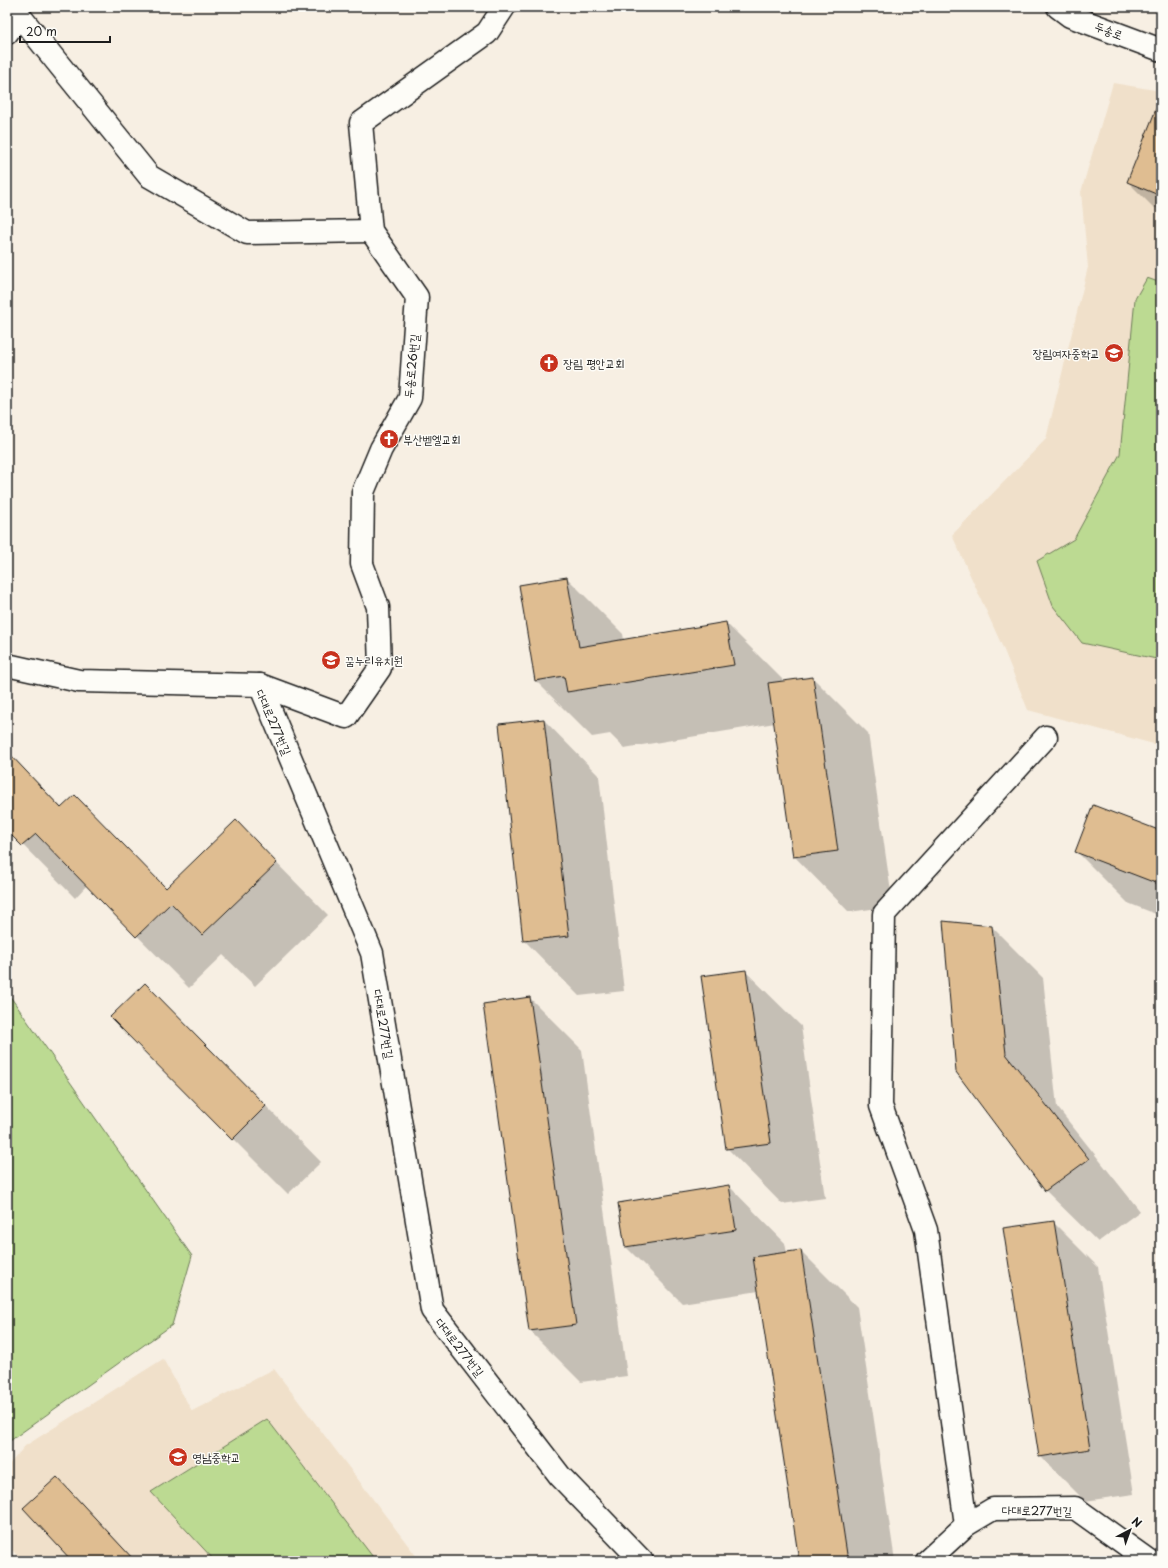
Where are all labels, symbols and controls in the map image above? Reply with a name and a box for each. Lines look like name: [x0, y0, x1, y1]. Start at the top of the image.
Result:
street label: 두송로: [1092, 16, 1126, 44]
scale bar: [20, 18, 110, 44]
text: 20 m: [26, 22, 57, 40]
street label: 두송로26번길: [399, 333, 423, 399]
school or university icon: 장림여자중학교: [1103, 342, 1125, 364]
place label: 장림여자중학교: [1032, 344, 1100, 362]
church icon: 장림 평안교회: [538, 352, 560, 374]
place label: 장림 평안교회: [563, 354, 625, 372]
church icon: 부산벧엘교회: [378, 428, 400, 450]
place label: 부산벧엘교회: [403, 430, 461, 448]
school or university icon: 꿈누리유치원: [320, 649, 342, 671]
place label: 꿈누리유치원: [345, 651, 403, 669]
street label: 다대로277번길: [252, 686, 297, 758]
street label: 다대로277번길: [369, 988, 399, 1060]
street label: 다대로277번길: [431, 1314, 489, 1380]
school or university icon: 영남중학교: [167, 1446, 189, 1468]
place label: 영남중학교: [192, 1448, 240, 1466]
street label: 다대로277번길: [1002, 1500, 1073, 1520]
north arrow: [1110, 1510, 1150, 1550]
text: N: [1128, 1513, 1146, 1532]

